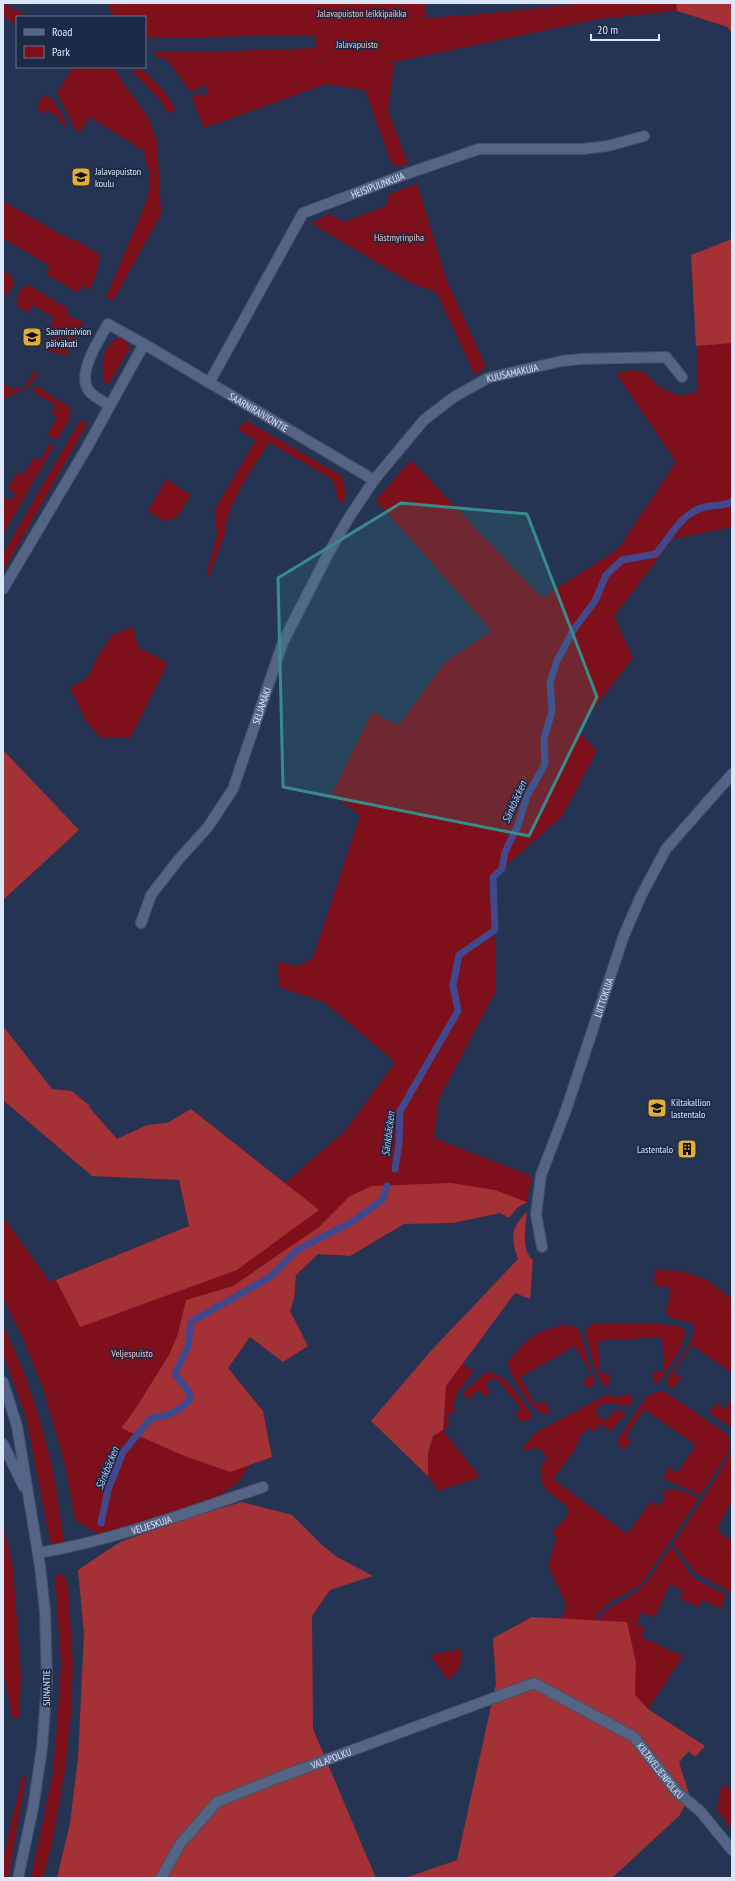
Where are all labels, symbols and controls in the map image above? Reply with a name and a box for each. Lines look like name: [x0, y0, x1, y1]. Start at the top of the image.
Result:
park label: Jalavapuiston leikkipaikka: [316, 7, 407, 20]
legend: [16, 16, 146, 68]
scale bar: [591, 16, 659, 42]
text: 20 m: [597, 22, 618, 37]
text: Road: [52, 24, 72, 39]
park label: Jalavapuisto: [335, 38, 378, 51]
text: Park: [52, 44, 70, 59]
place label: Jalavapuiston koulu: [94, 165, 141, 190]
school or university icon: Jalavapuiston koulu: [70, 166, 92, 188]
street label: HEISIPUUNKUJA: [349, 169, 407, 201]
park label: Hästmyrinpiha: [374, 231, 424, 244]
place label: Saarniraivion päiväkoti: [46, 325, 91, 350]
school or university icon: Saarniraivion päiväkoti: [21, 326, 43, 348]
street label: KUUSAMAKUJA: [485, 361, 540, 385]
street label: SAARNIRAIVIONTIE: [226, 390, 291, 435]
street label: SELJAMÄKI: [249, 686, 274, 726]
water label: Sänkbäcken: [498, 778, 530, 825]
street label: LIITTOKUJA: [591, 976, 616, 1019]
place label: Kiltakallion lastentalo: [671, 1096, 711, 1121]
school or university icon: Kiltakallion lastentalo: [646, 1097, 668, 1119]
water label: Sänkbäcken: [378, 1110, 398, 1157]
building icon: Lastentalo: [676, 1138, 698, 1160]
place label: Lastentalo: [637, 1143, 673, 1156]
park label: Veljespuisto: [110, 1347, 153, 1360]
water label: Sänkbäcken: [92, 1444, 122, 1491]
street label: VELJESKUJA: [129, 1512, 174, 1538]
street label: SUNANTIE: [40, 1670, 53, 1706]
street label: KILTAVELJENPOLKU: [634, 1740, 686, 1802]
street label: VALAPOLKU: [308, 1745, 353, 1772]

